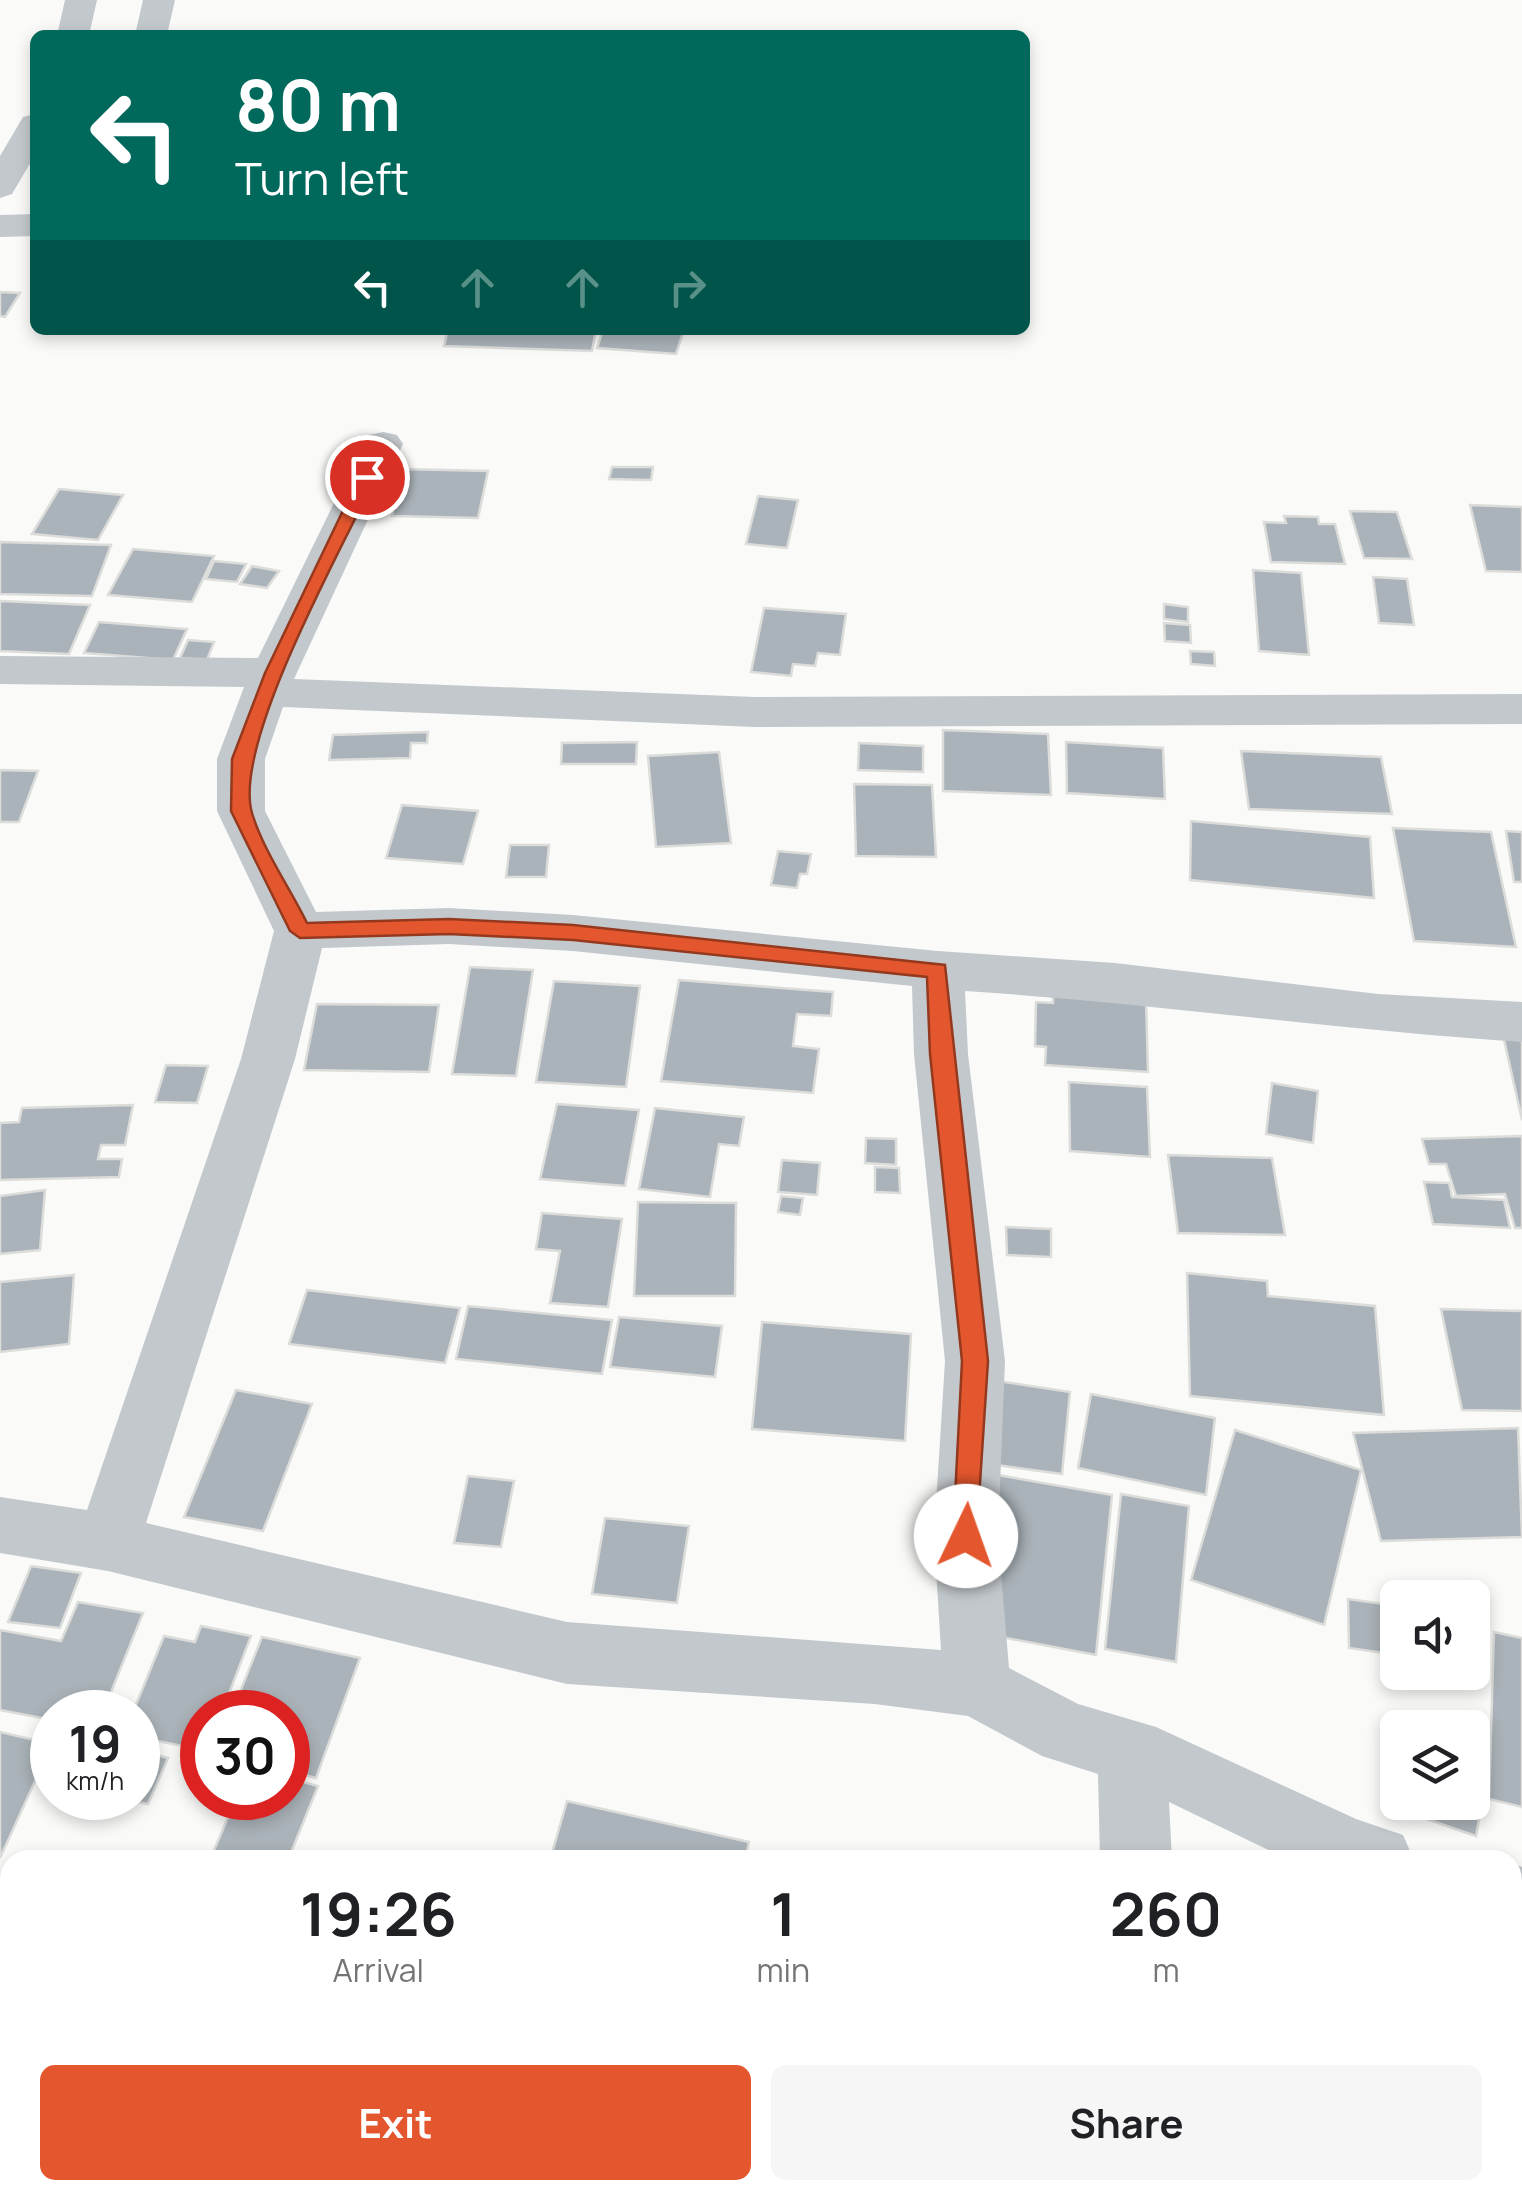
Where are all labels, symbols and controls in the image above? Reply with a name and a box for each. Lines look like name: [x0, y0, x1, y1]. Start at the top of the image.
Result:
text: 80 m: [235, 56, 401, 152]
icon: left: [70, 70, 200, 200]
text: Turn left: [235, 147, 409, 209]
icon: left: [345, 260, 400, 315]
icon: ahead: [450, 260, 505, 315]
icon: ahead: [555, 260, 610, 315]
icon: right: [660, 260, 715, 315]
pin: [325, 435, 410, 520]
icon: arrive: [340, 450, 395, 505]
position arrow: [914, 1484, 1018, 1588]
map controls: [1380, 1580, 1490, 1820]
button: sound: [1380, 1580, 1490, 1690]
speed limit sign: 30: [180, 1690, 310, 1820]
text: 19: [69, 1709, 121, 1777]
button: layers: [1380, 1710, 1490, 1820]
text: km/h: [66, 1763, 124, 1798]
text: 19:26: [300, 1872, 457, 1954]
text: 1: [770, 1872, 796, 1954]
text: 260: [1110, 1872, 1222, 1954]
text: Arrival: [333, 1948, 424, 1992]
text: min: [756, 1948, 810, 1992]
text: m: [1152, 1948, 1180, 1992]
button: Exit: [40, 2065, 751, 2180]
button: Share: [771, 2065, 1482, 2180]

